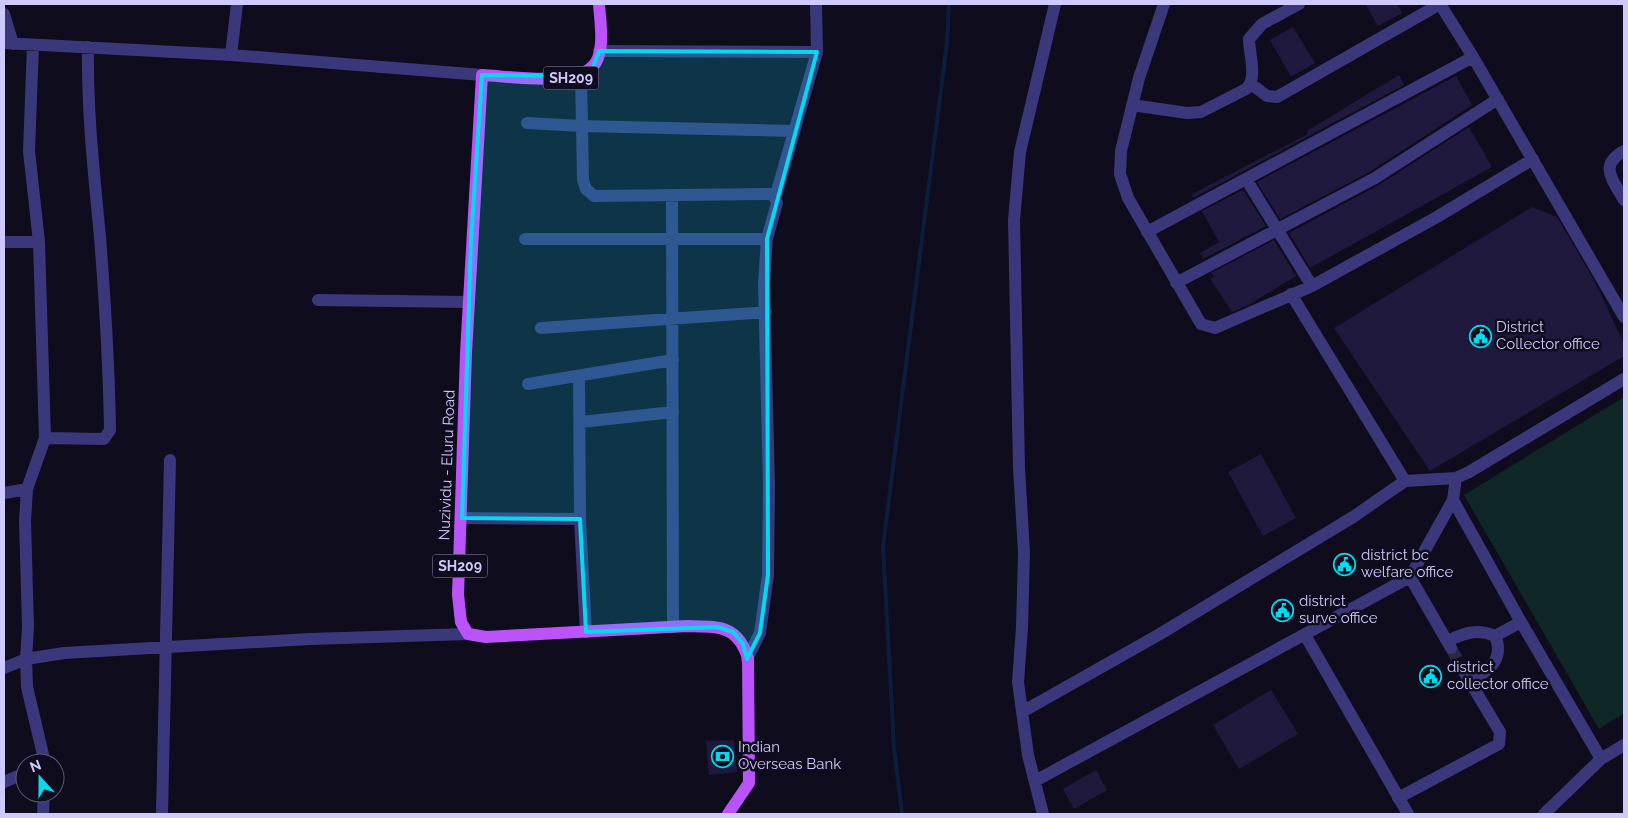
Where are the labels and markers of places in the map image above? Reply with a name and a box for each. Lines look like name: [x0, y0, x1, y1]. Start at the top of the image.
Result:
place label: District Collector office: [1496, 318, 1600, 353]
public building icon: District Collector office: [1468, 324, 1492, 348]
place label: district bc welfare office: [1361, 546, 1454, 581]
public building icon: district bc welfare office: [1333, 552, 1357, 576]
place label: district surve office: [1299, 592, 1378, 627]
public building icon: district surve office: [1271, 598, 1295, 622]
place label: district collector office: [1447, 658, 1549, 693]
public building icon: district collector office: [1419, 664, 1443, 688]
place label: Indian Overseas Bank: [738, 738, 841, 773]
bank icon: Indian Overseas Bank: [710, 744, 734, 768]

